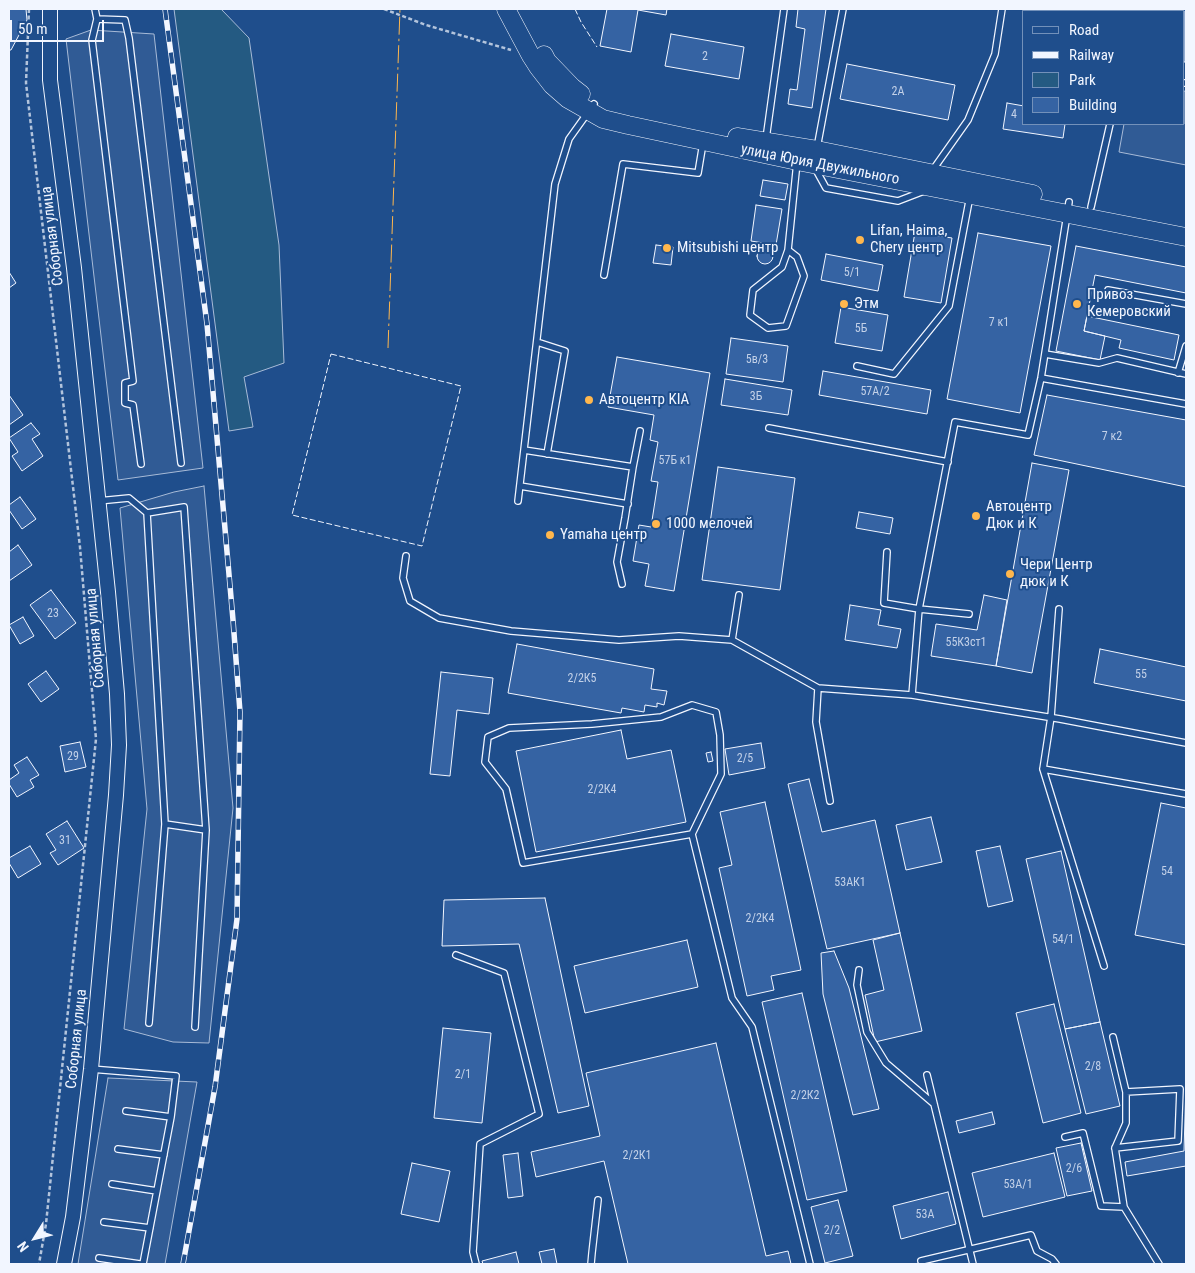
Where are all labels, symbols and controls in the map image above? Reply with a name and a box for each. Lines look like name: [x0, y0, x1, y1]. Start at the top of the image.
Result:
scale bar: [12, 10, 106, 42]
legend: [1022, 10, 1185, 125]
text: 50 m: [18, 20, 48, 38]
text: Road: [1069, 21, 1099, 39]
text: Railway: [1069, 46, 1114, 64]
house number: 2: [702, 50, 708, 64]
text: Park: [1069, 71, 1096, 89]
house number: 2А: [892, 85, 904, 99]
text: Building: [1069, 96, 1117, 114]
house number: 4: [1011, 108, 1017, 122]
street label: улица Юрия Двужильного: [739, 141, 901, 189]
street label: Соборная улица: [38, 185, 68, 287]
place label: Lifan, Haima, Chery центр: [870, 222, 948, 257]
marker: Lifan, Haima, Chery центр: [854, 234, 866, 246]
place label: Mitsubishi центр: [677, 239, 778, 257]
marker: Mitsubishi центр: [661, 242, 673, 254]
house number: 5/1: [844, 266, 860, 280]
place label: Привоз Кемеровский: [1087, 286, 1171, 321]
place label: Этм: [854, 295, 879, 313]
marker: Этм: [838, 298, 850, 310]
marker: Привоз Кемеровский: [1071, 298, 1083, 310]
house number: 7 к1: [989, 316, 1009, 330]
house number: 5Б: [855, 322, 867, 336]
house number: 5в/3: [746, 353, 768, 367]
house number: 57А/2: [860, 385, 890, 399]
house number: 3Б: [750, 390, 762, 404]
place label: Автоцентр KIA: [599, 391, 689, 409]
marker: Автоцентр KIA: [583, 394, 595, 406]
house number: 7 к2: [1102, 430, 1122, 444]
house number: 57Б к1: [659, 454, 691, 468]
place label: Автоцентр Дюк и К: [986, 498, 1052, 533]
marker: Автоцентр Дюк и К: [970, 510, 982, 522]
place label: 1000 мелочей: [666, 515, 753, 533]
marker: 1000 мелочей: [650, 518, 662, 530]
place label: Yamaha центр: [560, 526, 647, 544]
marker: Yamaha центр: [544, 529, 556, 541]
place label: Чери Центр дюк и К: [1020, 556, 1093, 591]
marker: Чери Центр дюк и К: [1004, 568, 1016, 580]
street label: Соборная улица: [83, 587, 109, 689]
house number: 23: [47, 607, 59, 621]
house number: 55К3ст1: [945, 636, 987, 650]
house number: 55: [1135, 668, 1147, 682]
house number: 2/2К5: [568, 672, 596, 686]
house number: 29: [67, 750, 79, 764]
house number: 2/5: [737, 752, 753, 766]
house number: 2/2К4: [588, 783, 616, 797]
house number: 31: [59, 834, 71, 848]
house number: 54: [1161, 865, 1173, 879]
house number: 53АК1: [834, 876, 866, 890]
house number: 2/2К4: [746, 912, 774, 926]
house number: 54/1: [1052, 933, 1074, 947]
street label: Соборная улица: [63, 988, 91, 1090]
house number: 2/8: [1085, 1060, 1101, 1074]
house number: 2/1: [455, 1068, 471, 1082]
house number: 2/2К2: [791, 1089, 819, 1103]
house number: 2/2К1: [623, 1149, 651, 1163]
house number: 2/6: [1066, 1162, 1082, 1176]
house number: 53А/1: [1003, 1178, 1033, 1192]
house number: 53А: [916, 1208, 934, 1222]
north arrow: [10, 1213, 60, 1263]
house number: 2/2: [824, 1224, 840, 1238]
text: N: [14, 1239, 32, 1255]

